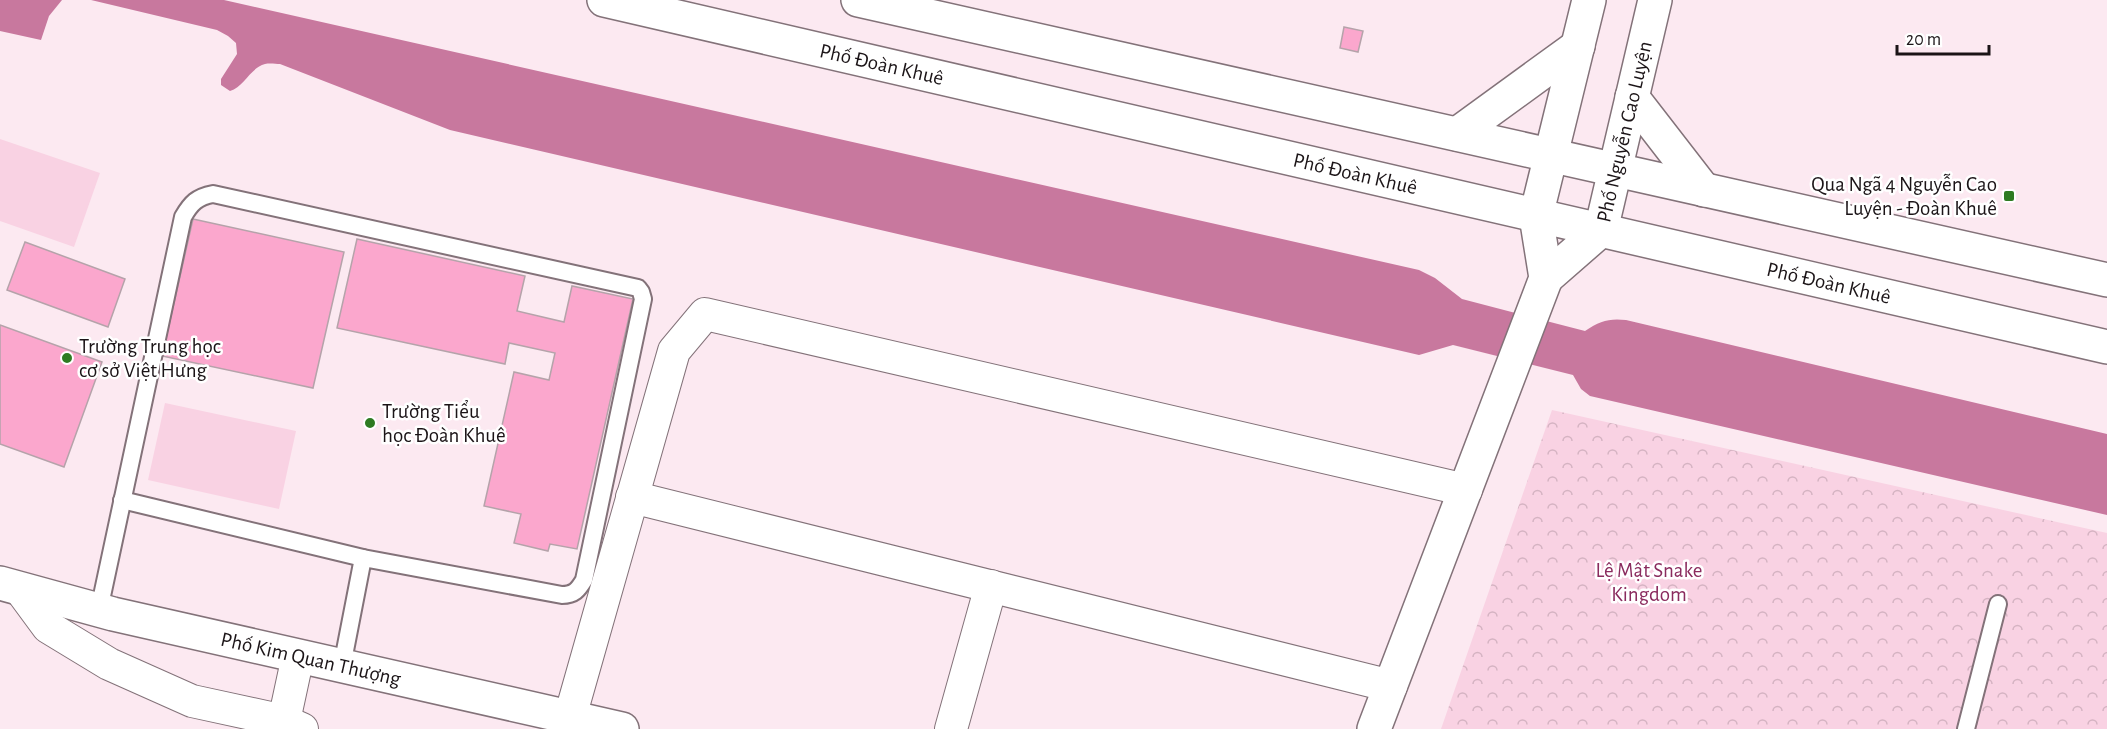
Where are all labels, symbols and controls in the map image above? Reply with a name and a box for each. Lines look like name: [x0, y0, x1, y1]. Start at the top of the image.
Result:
scale bar: [1897, 18, 1988, 56]
text: 20 m: [1906, 31, 1941, 49]
street label: Phố Nguyễn Cao Luyện: [1593, 39, 1656, 225]
street label: Phố Đoàn Khuê: [818, 40, 946, 89]
street label: Phố Đoàn Khuê: [1291, 149, 1419, 198]
place label: Qua Ngã 4 Nguyễn Cao Luyện - Đoàn Khuê: [1811, 173, 1997, 219]
marker: Qua Ngã 4 Nguyễn Cao Luyện - Đoàn Khuê: [2002, 189, 2016, 203]
street label: Phố Đoàn Khuê: [1765, 259, 1893, 308]
place label: Trường Trung học cơ sở Việt Hưng: [79, 336, 221, 381]
marker: Trường Trung học cơ sở Việt Hưng: [60, 351, 74, 365]
place label: Trường Tiểu học Đoàn Khuê: [382, 400, 506, 446]
marker: Trường Tiểu học Đoàn Khuê: [363, 416, 377, 430]
park label: Lệ Mật Snake Kingdom: [1596, 560, 1702, 605]
street label: Phố Kim Quan Thượng: [219, 629, 403, 690]

